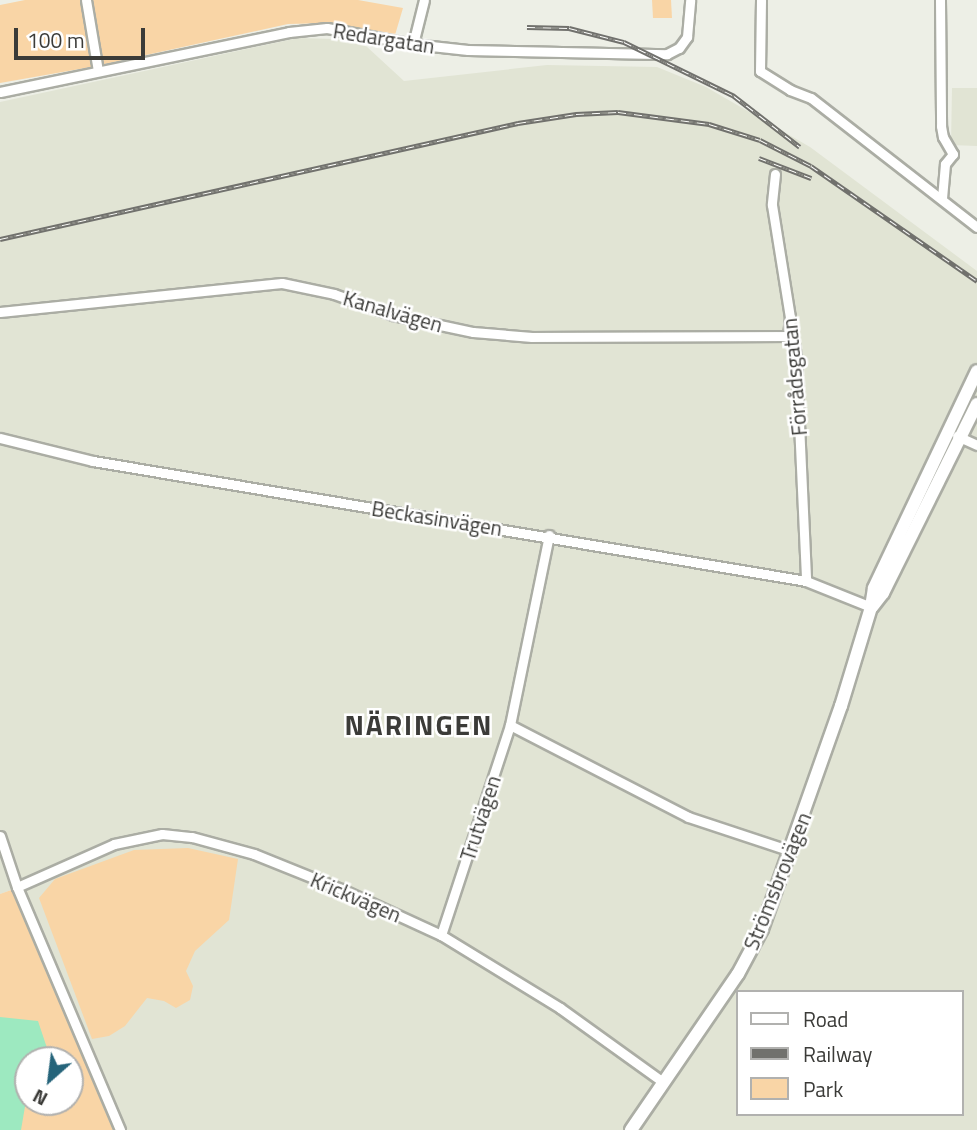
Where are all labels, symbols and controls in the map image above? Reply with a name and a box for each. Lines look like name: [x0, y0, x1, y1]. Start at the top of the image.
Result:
scale bar: [18, 14, 149, 58]
street label: Redargatan: [331, 18, 437, 58]
text: 100 m: [27, 24, 84, 56]
street label: Kanalvägen: [340, 285, 446, 337]
street label: Förrådsgatan: [776, 317, 812, 437]
street label: Beckasinvägen: [370, 495, 504, 541]
district label: NÄRINGEN: [345, 708, 493, 742]
street label: Trutvägen: [454, 772, 506, 864]
street label: Strömsbrovägen: [738, 809, 816, 953]
street label: Krickvägen: [307, 867, 405, 927]
legend: [736, 990, 963, 1116]
text: Road: [803, 1003, 848, 1035]
text: Railway: [803, 1038, 872, 1070]
north arrow: [14, 1046, 84, 1116]
text: Park: [803, 1073, 843, 1105]
text: N: [27, 1082, 52, 1114]

